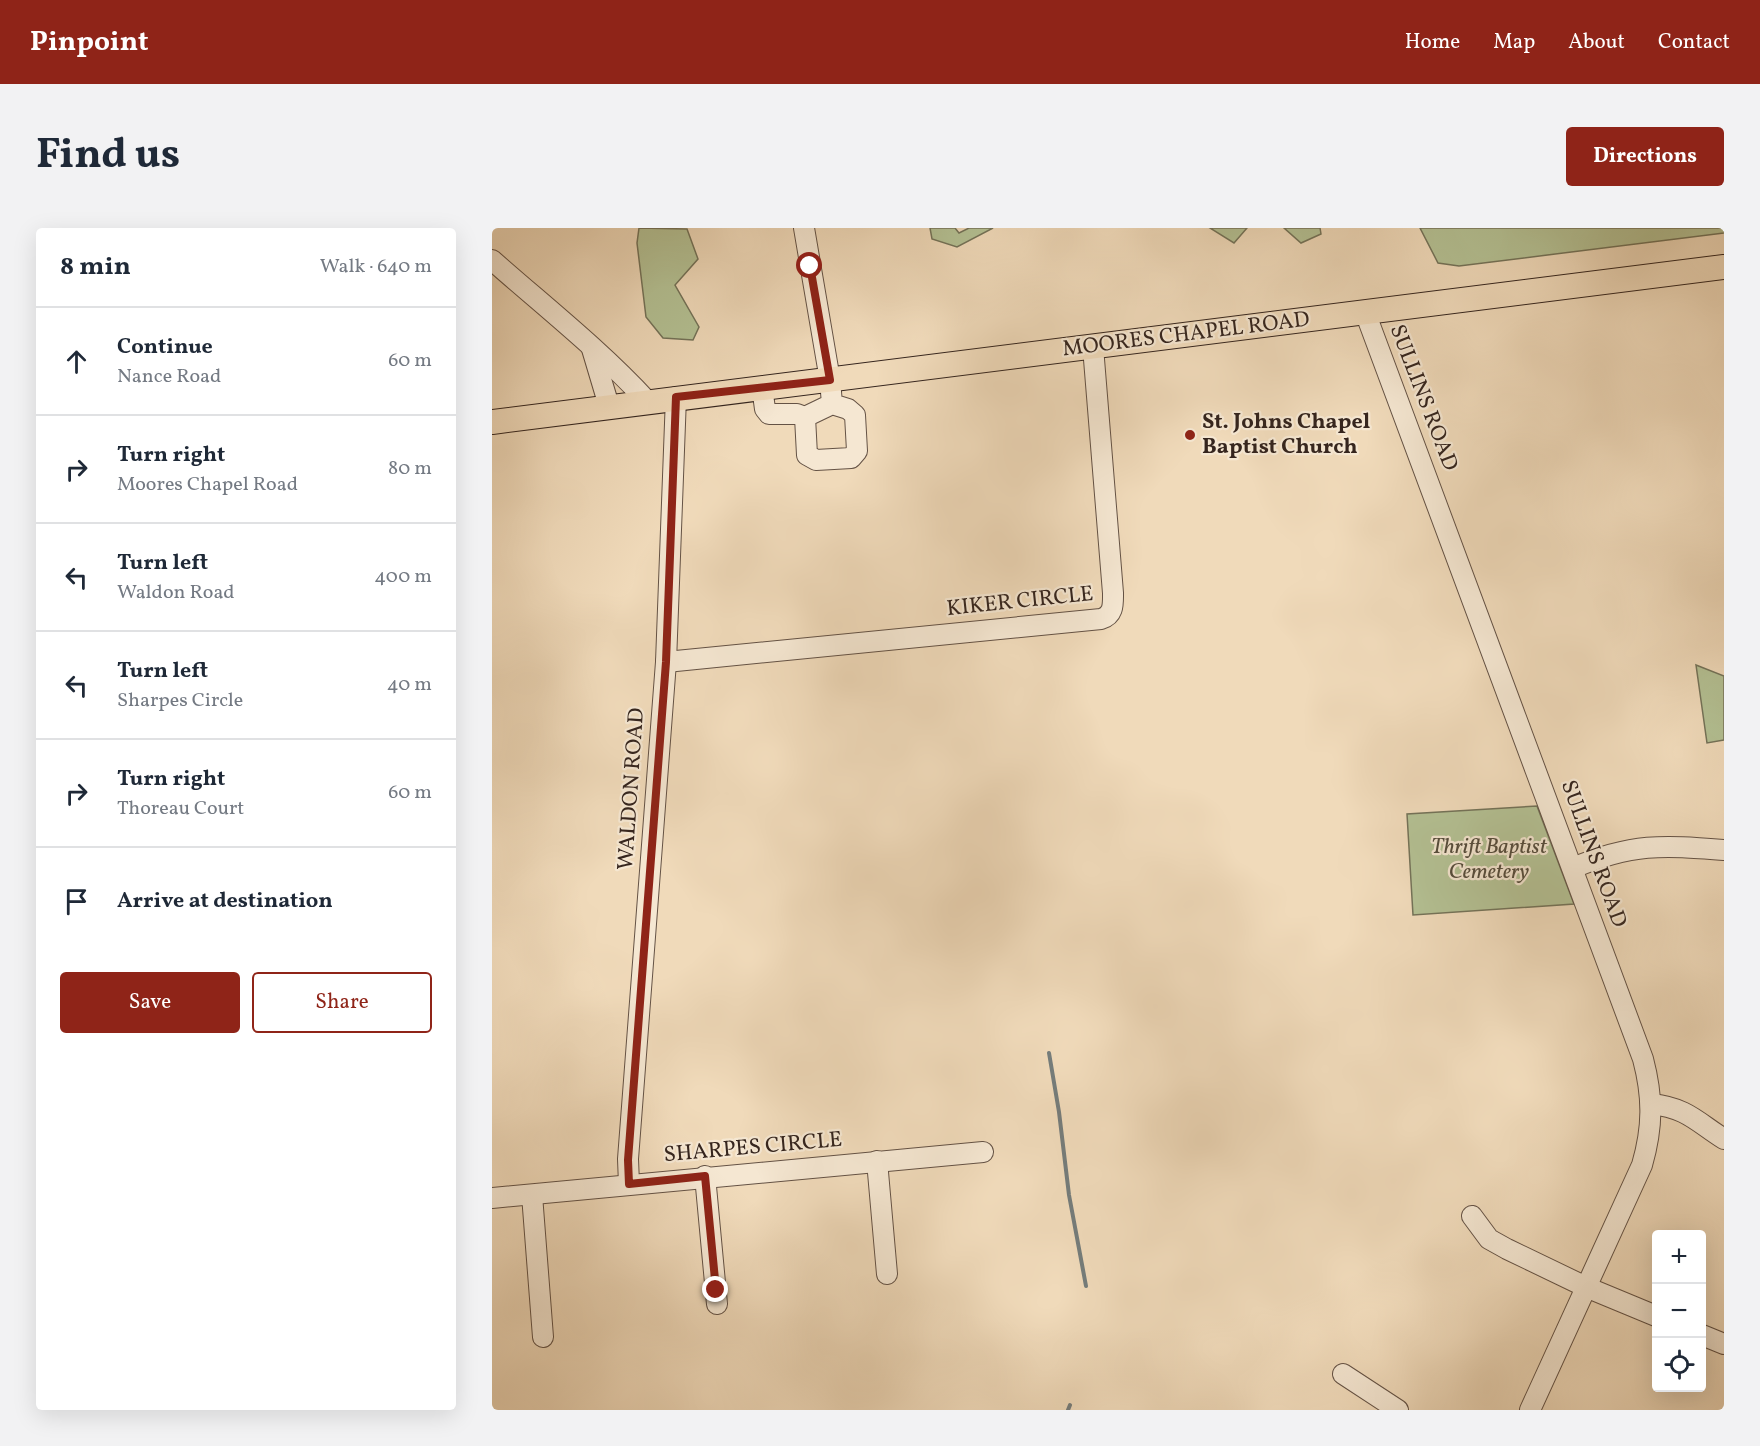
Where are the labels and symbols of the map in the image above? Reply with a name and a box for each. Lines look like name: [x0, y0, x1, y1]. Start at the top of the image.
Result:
route start: [796, 252, 822, 278]
street label: MOORES CHAPEL ROAD: [1061, 304, 1311, 366]
street label: SULLINS ROAD: [1381, 320, 1465, 476]
place label: St. Johns Chapel Baptist Church: [1202, 407, 1370, 463]
marker: St. Johns Chapel Baptist Church: [1183, 428, 1197, 442]
street label: KIKER CIRCLE: [945, 579, 1095, 625]
street label: WALDON ROAD: [611, 707, 653, 871]
street label: SULLINS ROAD: [1552, 776, 1634, 932]
park label: Thrift Baptist Cemetery: [1431, 832, 1548, 888]
street label: SHARPES CIRCLE: [663, 1125, 843, 1171]
route end: [702, 1276, 728, 1302]

